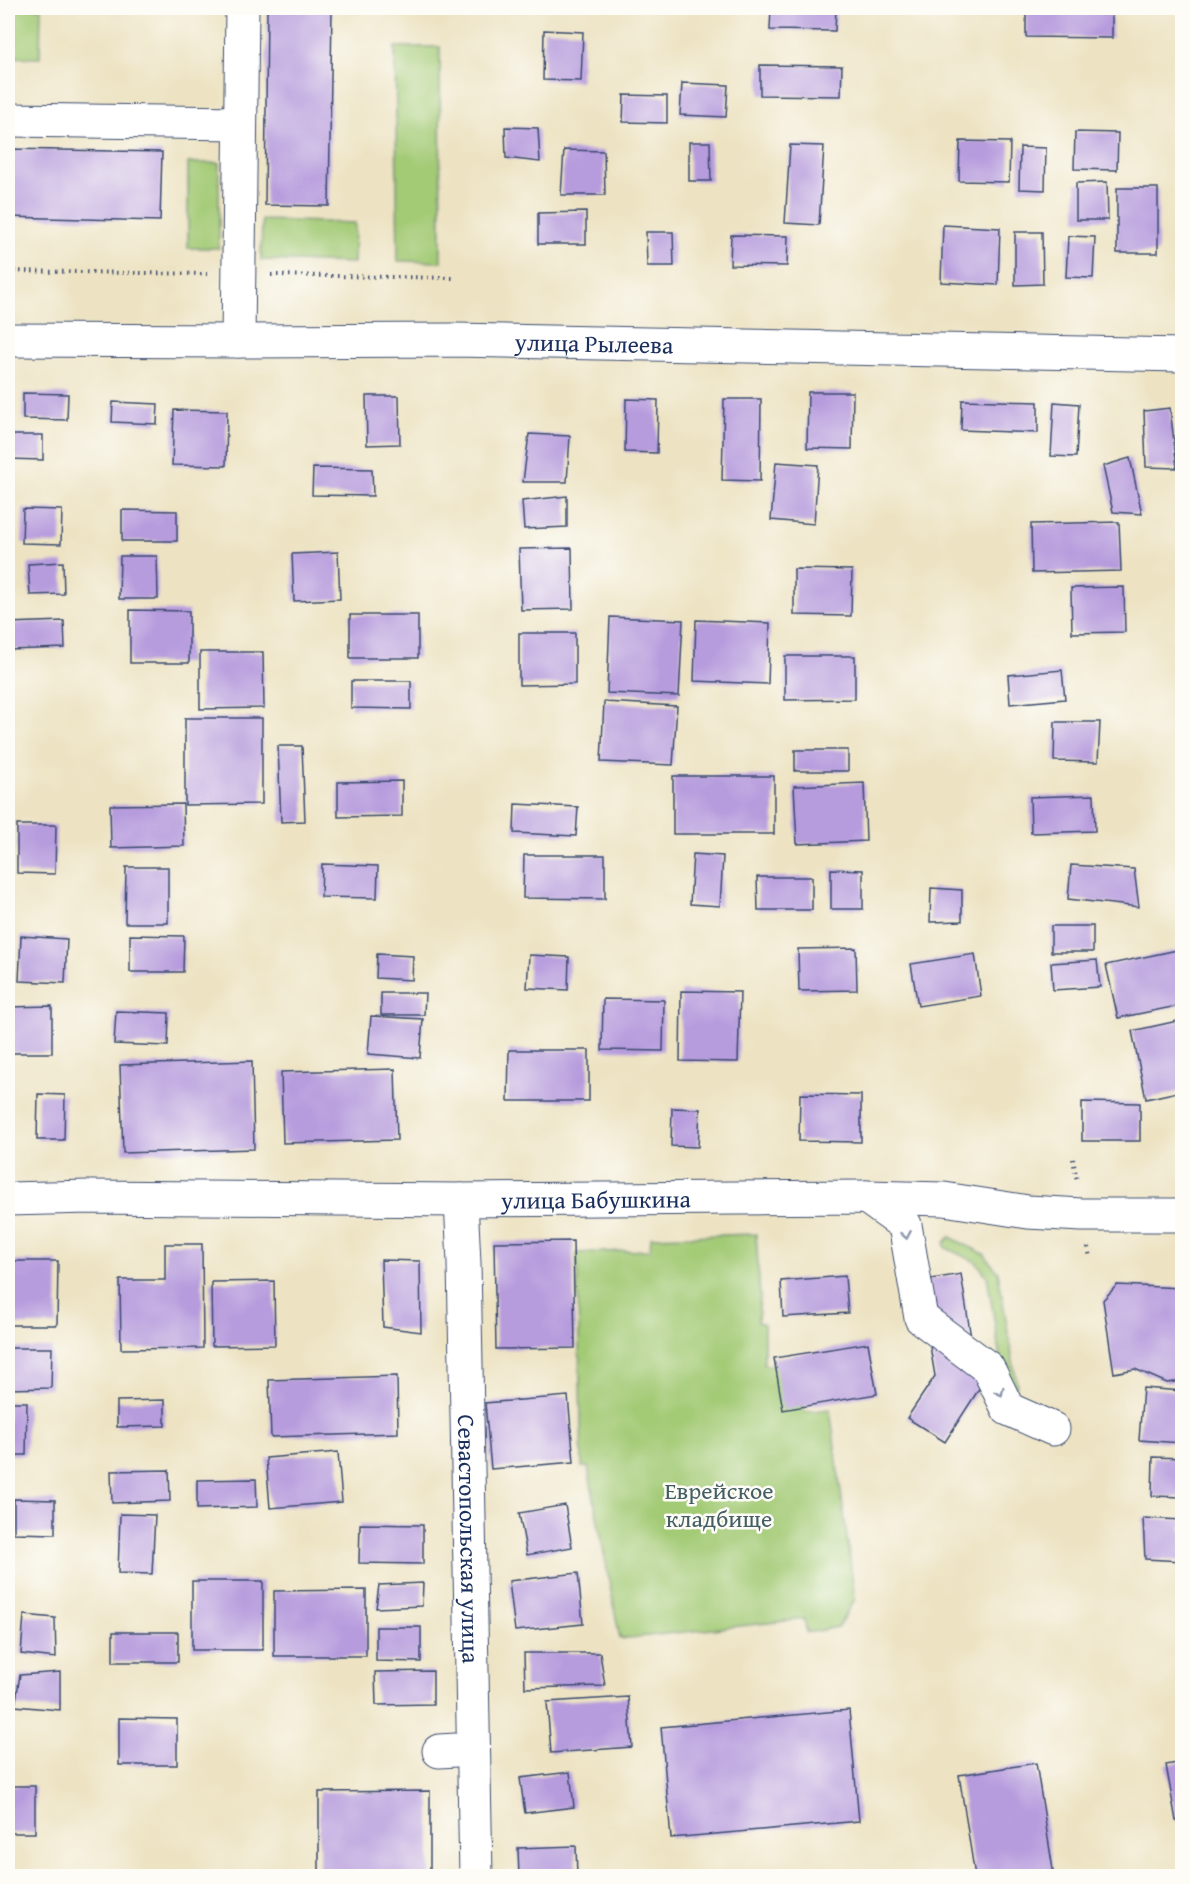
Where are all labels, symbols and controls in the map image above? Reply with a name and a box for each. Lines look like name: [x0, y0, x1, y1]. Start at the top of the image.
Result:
street label: улица Рылеева: [513, 324, 674, 362]
street label: улица Бабушкина: [500, 1181, 692, 1217]
one-way arrow: [900, 1230, 912, 1240]
one-way arrow: [993, 1386, 1004, 1397]
street label: Севастопольская улица: [449, 1414, 489, 1664]
park label: Еврейское кладбище: [664, 1473, 774, 1536]

